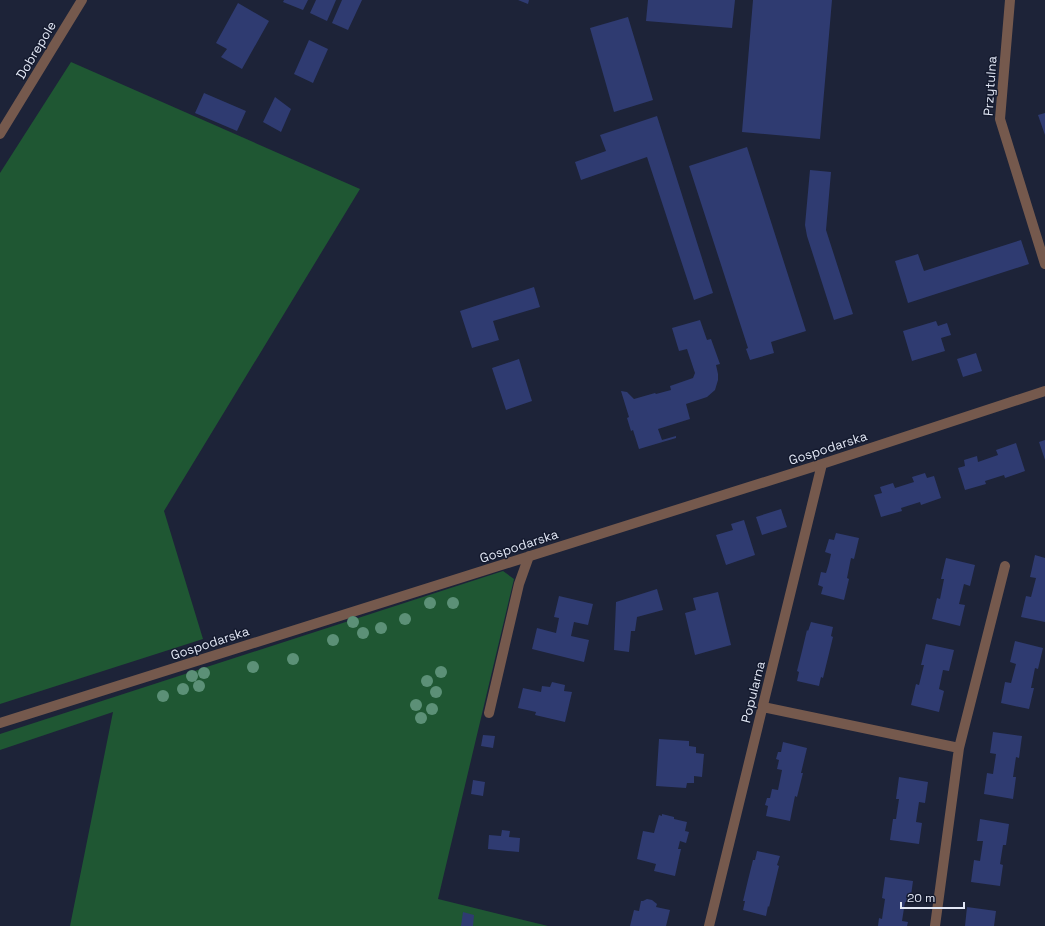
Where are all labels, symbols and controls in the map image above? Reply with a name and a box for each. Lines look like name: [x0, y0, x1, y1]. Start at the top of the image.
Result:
street label: Dobrepole: [12, 18, 60, 82]
street label: Przytulna: [979, 55, 1001, 117]
street label: Gospodarska: [787, 427, 870, 469]
street label: Gospodarska: [478, 525, 561, 567]
street label: Gospodarska: [169, 622, 252, 664]
street label: Popularna: [737, 659, 769, 725]
scale bar: [901, 884, 964, 910]
text: 20 m: [907, 890, 935, 906]

